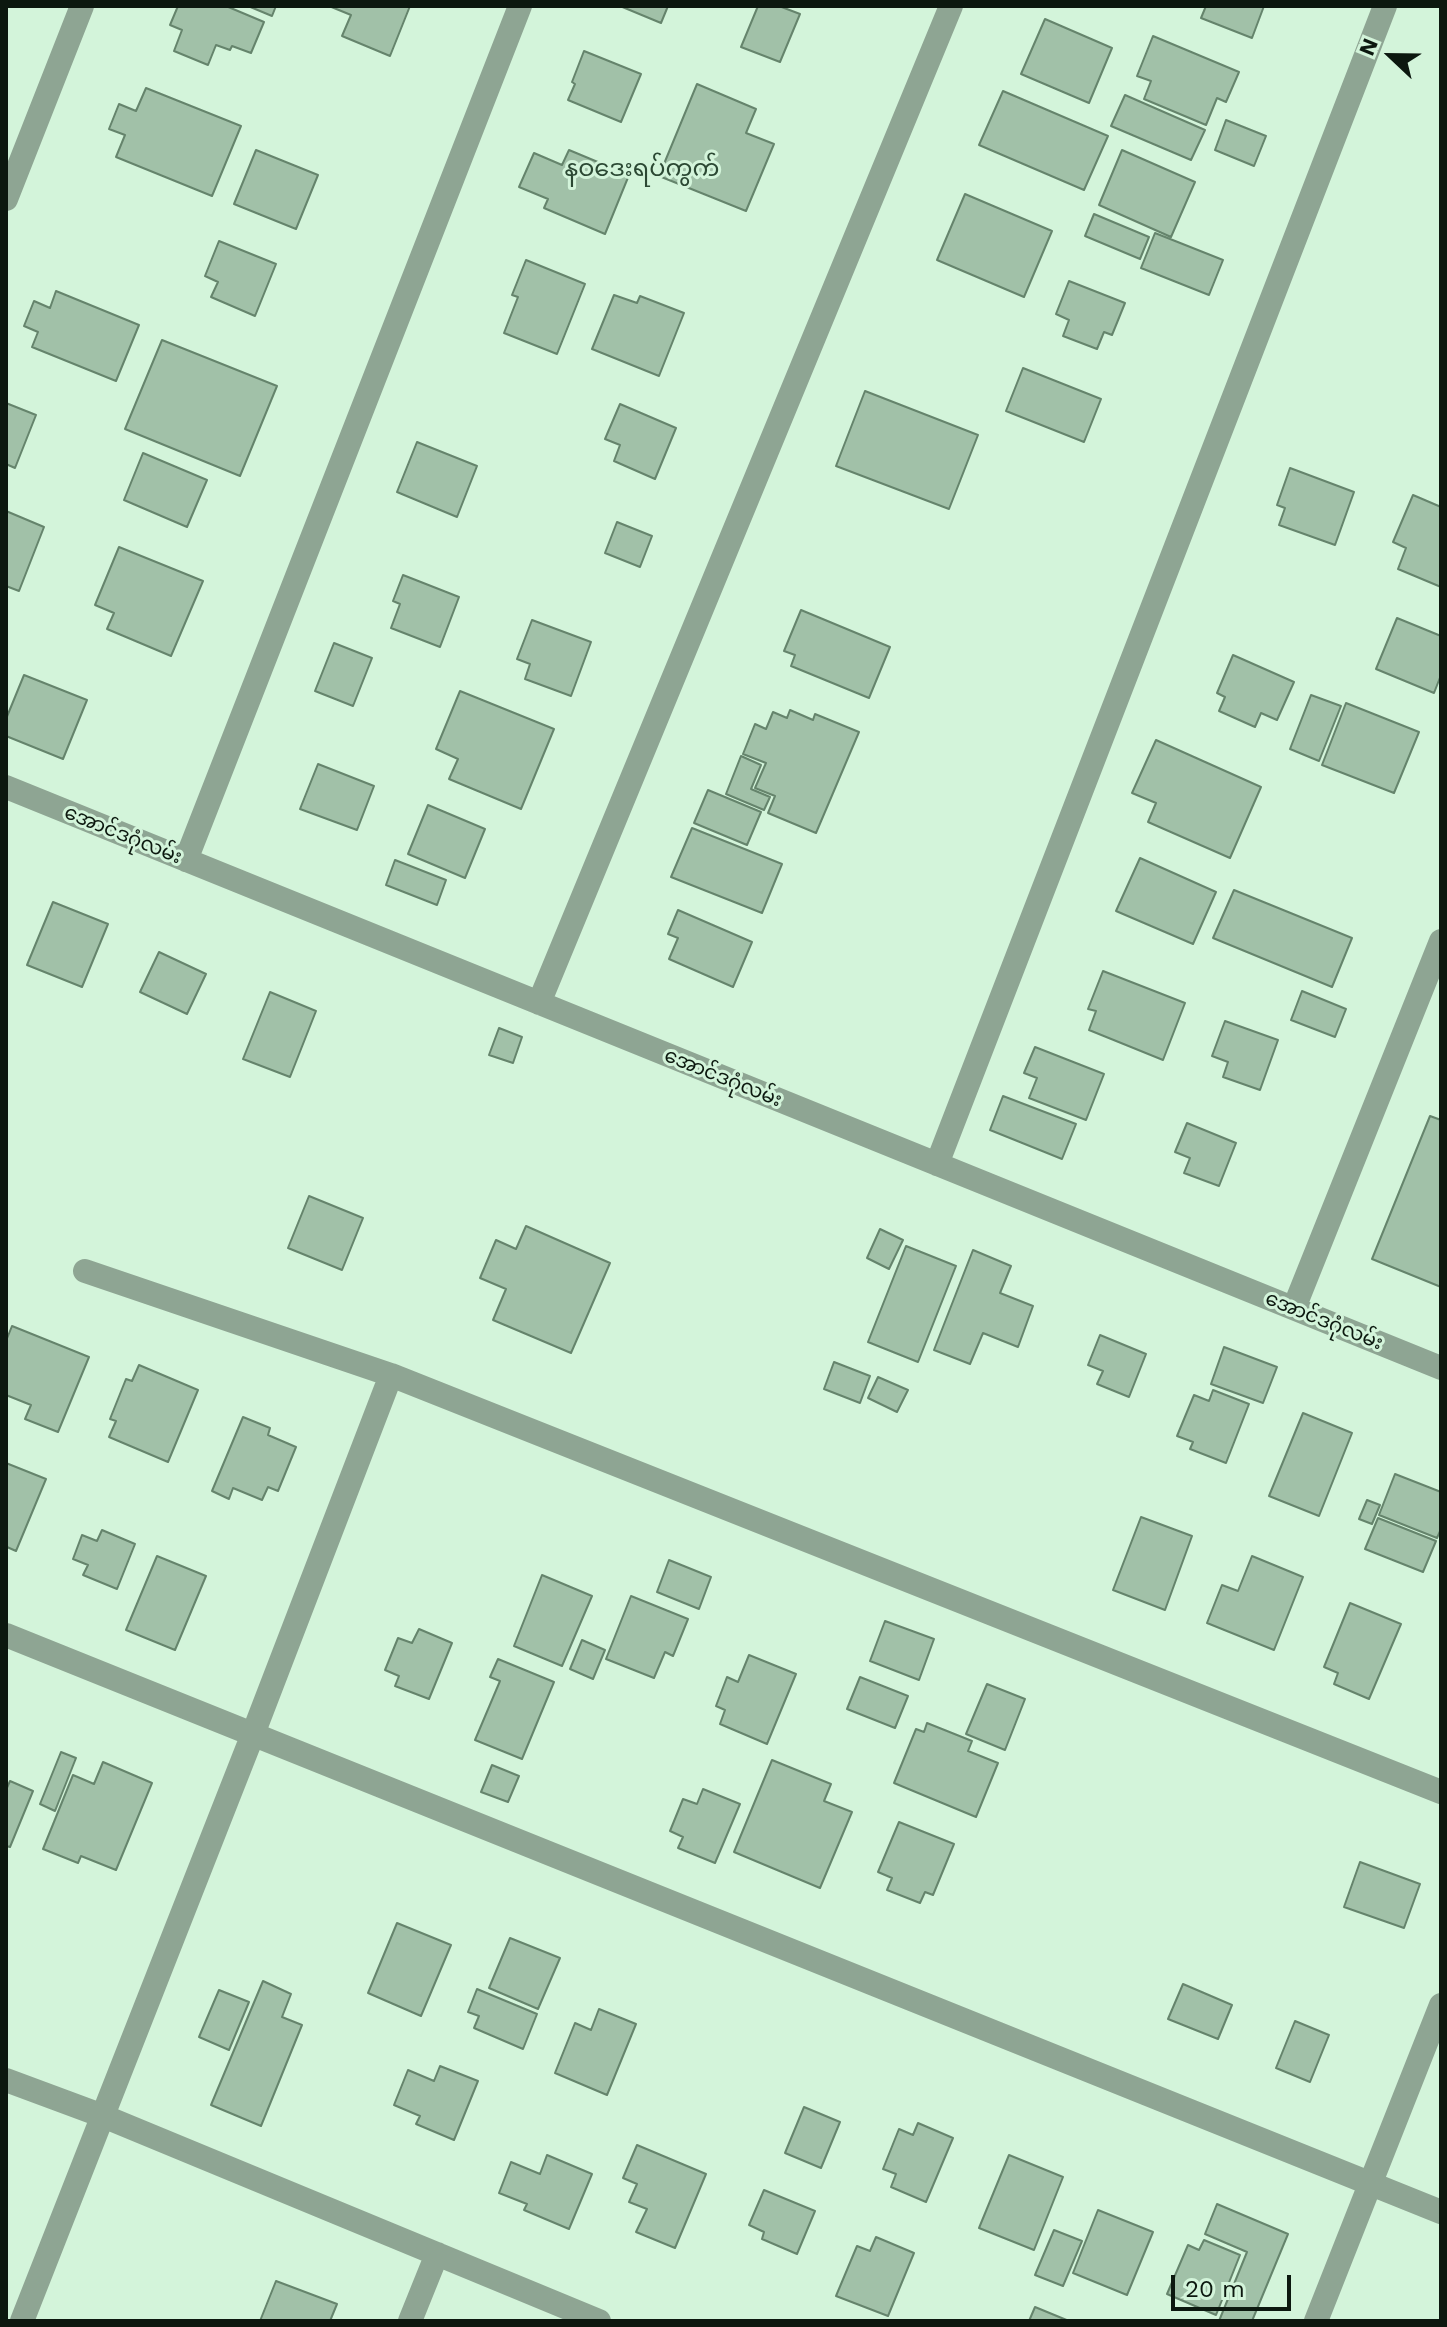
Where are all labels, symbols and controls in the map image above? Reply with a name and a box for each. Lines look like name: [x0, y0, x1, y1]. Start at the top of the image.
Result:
north arrow: [1351, 16, 1431, 96]
text: N: [1354, 35, 1383, 59]
district label: နဝဒေးရပ်ကွက်: [564, 155, 720, 183]
street label: အောင်ဒဂုံလမ်း: [61, 800, 185, 870]
street label: အောင်ဒဂုံလမ်း: [661, 1043, 785, 1113]
street label: အောင်ဒဂုံလမ်း: [1262, 1286, 1386, 1356]
scale bar: [1175, 2259, 1295, 2309]
text: 20 m: [1185, 2275, 1245, 2303]

